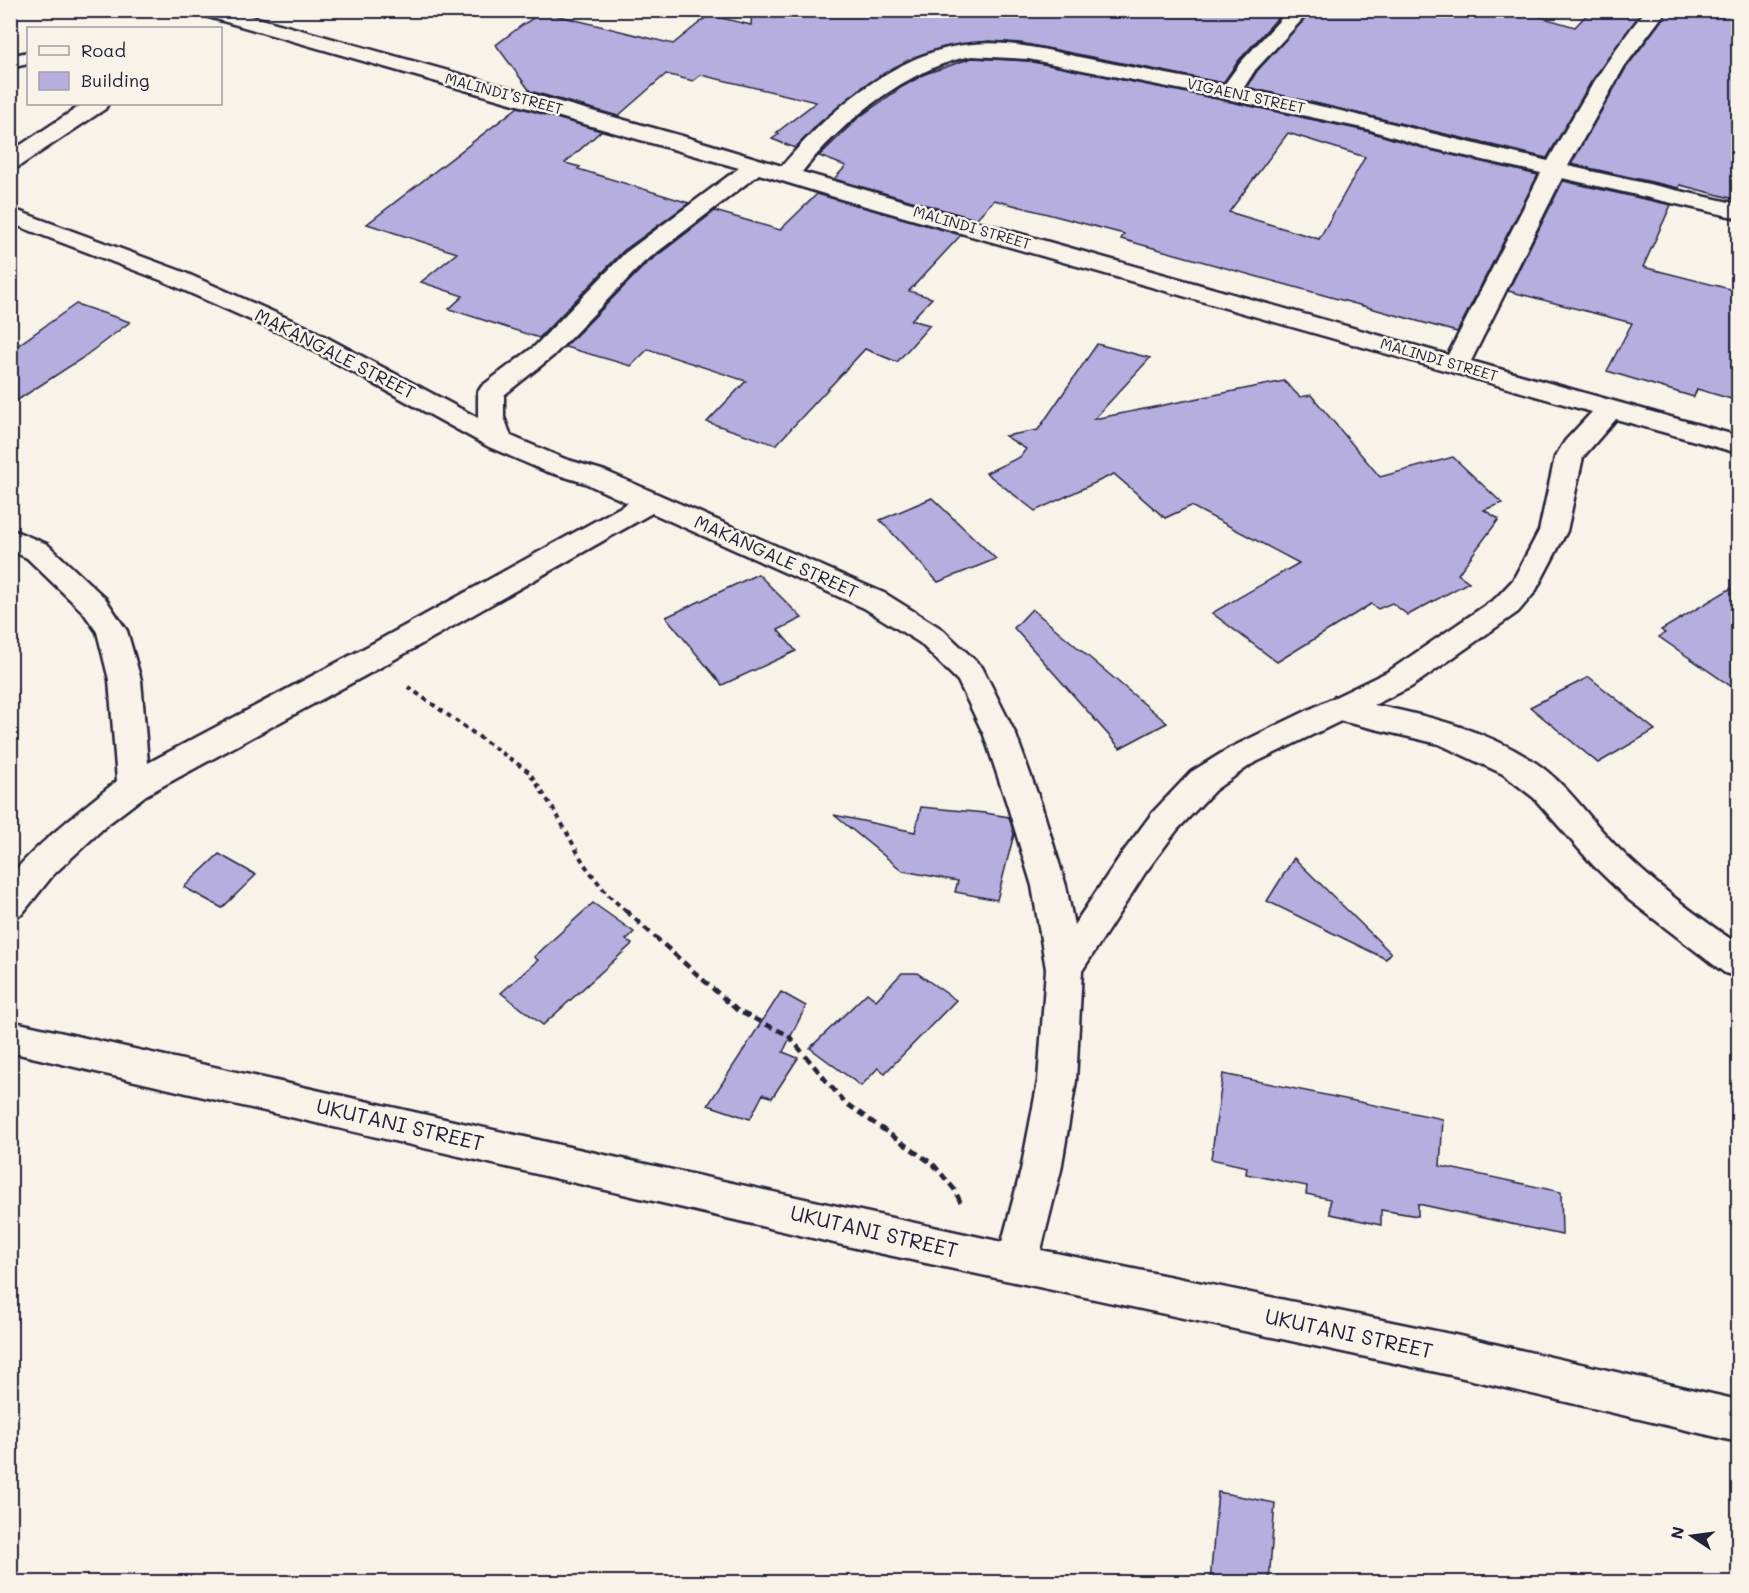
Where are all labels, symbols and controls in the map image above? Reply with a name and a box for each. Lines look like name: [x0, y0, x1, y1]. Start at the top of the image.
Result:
legend: [27, 27, 222, 105]
text: Road: [81, 38, 126, 62]
text: Building: [81, 68, 149, 92]
street label: MALINDI STREET: [443, 68, 566, 118]
street label: VIGAENI STREET: [1185, 73, 1307, 117]
street label: MALINDI STREET: [911, 201, 1033, 253]
street label: MAKANGALE STREET: [251, 302, 420, 404]
street label: MALINDI STREET: [1378, 333, 1500, 385]
street label: MAKANGALE STREET: [691, 509, 862, 603]
street label: UKUTANI STREET: [314, 1091, 487, 1156]
street label: UKUTANI STREET: [788, 1198, 961, 1263]
street label: UKUTANI STREET: [1263, 1302, 1436, 1364]
north arrow: [1662, 1506, 1722, 1566]
text: N: [1665, 1524, 1688, 1541]

